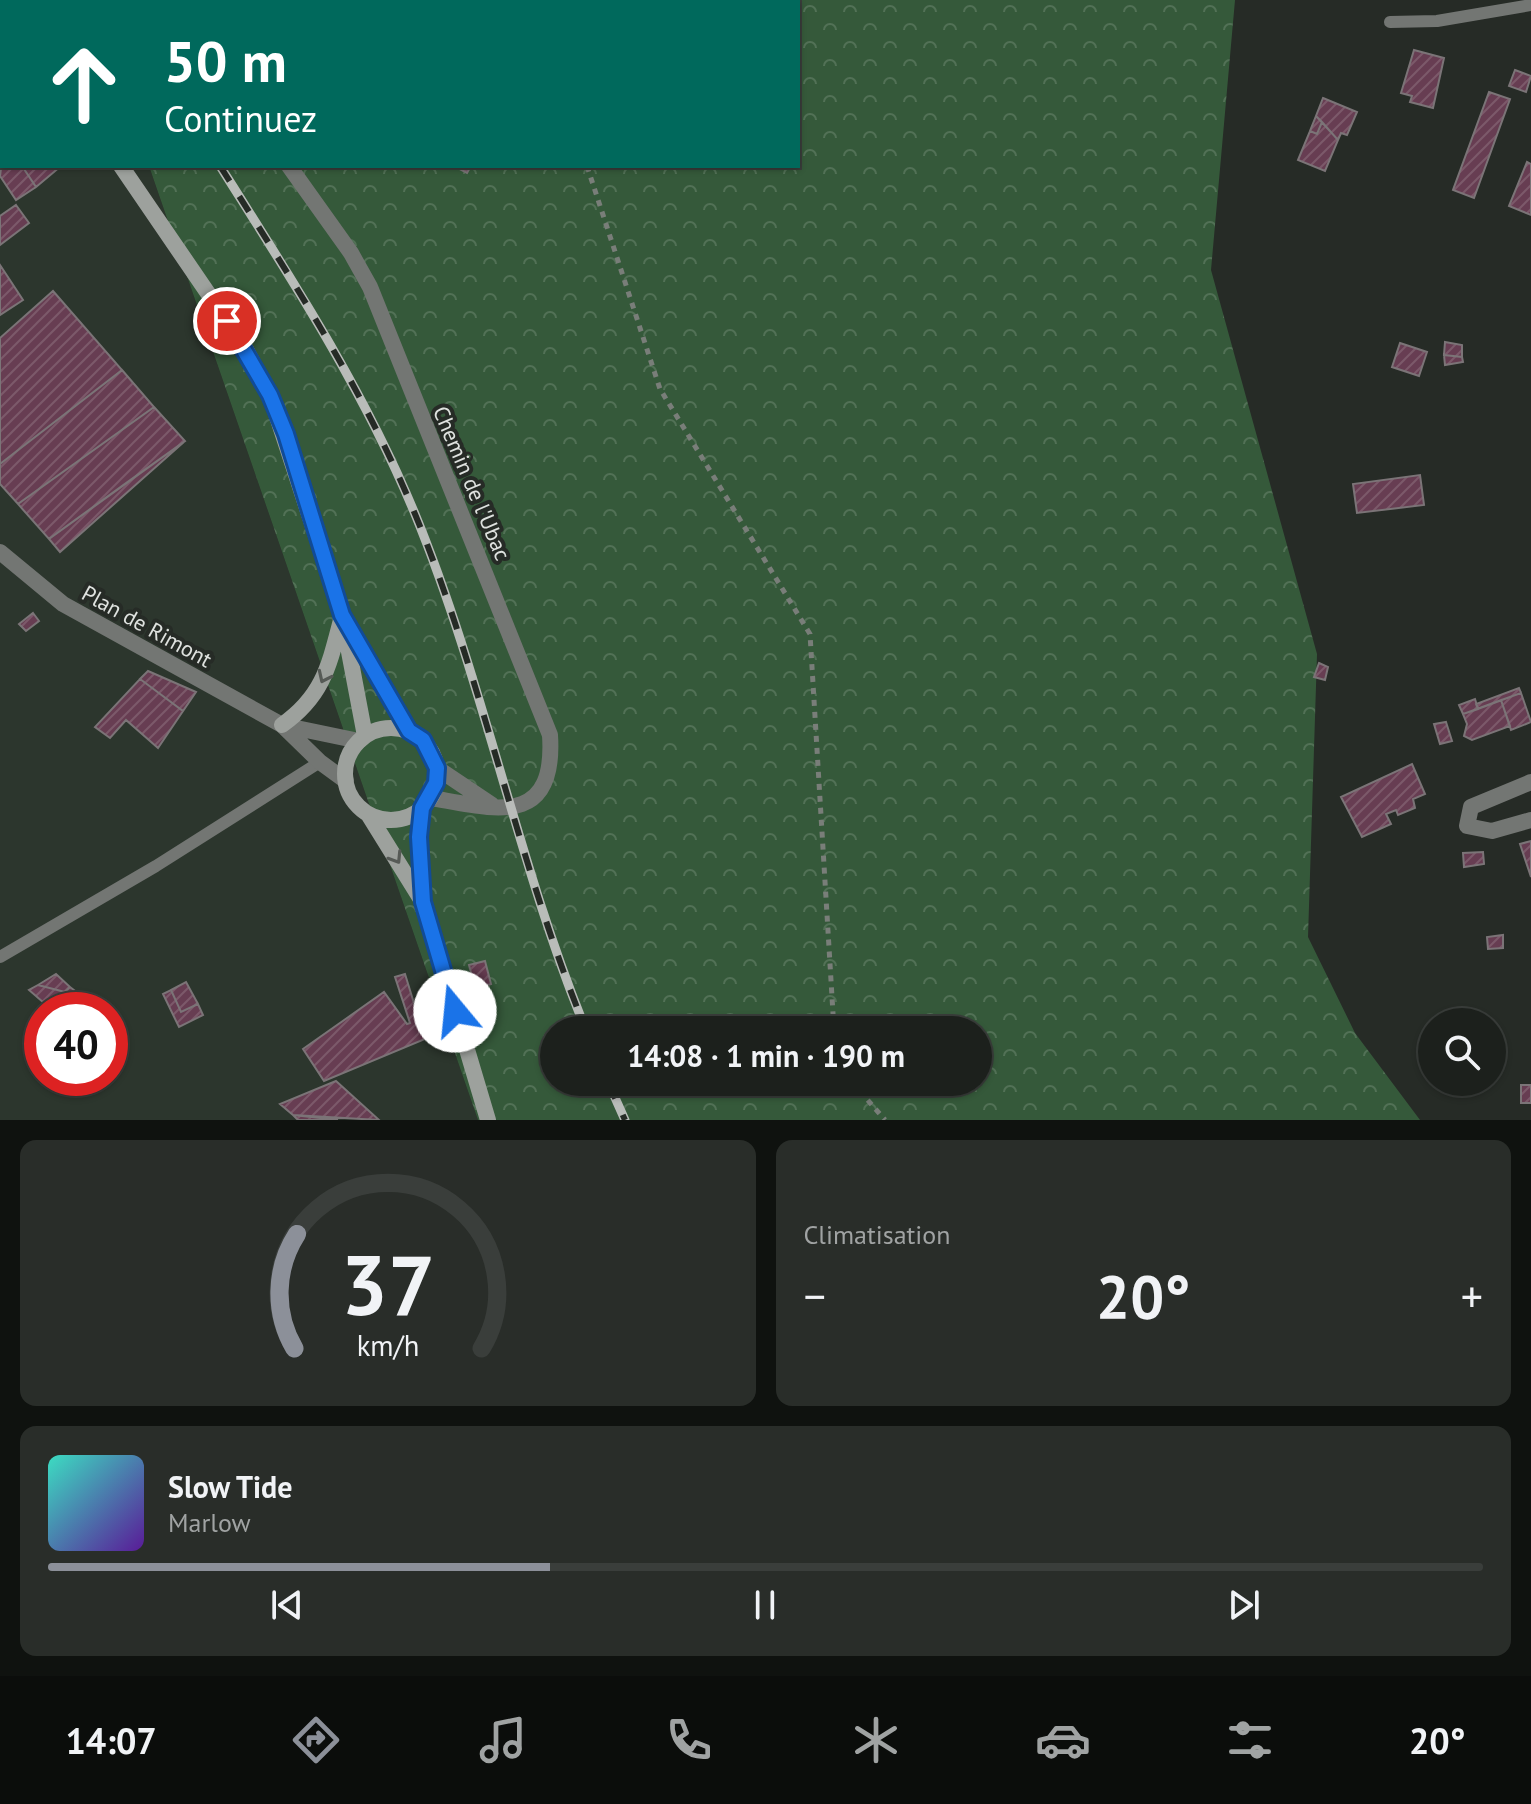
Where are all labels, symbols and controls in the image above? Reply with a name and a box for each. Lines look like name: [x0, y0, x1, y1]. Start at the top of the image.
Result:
text: 50 m: [164, 25, 287, 97]
icon: ahead: [32, 32, 136, 136]
text: Continuez: [164, 95, 317, 142]
pin: [193, 287, 261, 355]
icon: arrive: [205, 299, 249, 343]
street label: Chemin de l'Ubac: [427, 402, 517, 564]
street label: Plan de Rimont: [77, 579, 217, 674]
one-way arrow: [318, 668, 334, 683]
one-way arrow: [386, 849, 401, 864]
position arrow: [413, 969, 497, 1053]
speed limit sign: 40: [24, 992, 128, 1096]
map controls: [1418, 1008, 1506, 1096]
button: search: [1418, 1008, 1506, 1096]
text: 14:08 · 1 min · 190 m: [627, 1036, 905, 1075]
text: Climatisation: [804, 1218, 950, 1251]
text: 37: [341, 1230, 435, 1338]
text: 20°: [1096, 1257, 1190, 1335]
text: −: [804, 1267, 826, 1324]
text: +: [1461, 1267, 1483, 1324]
text: km/h: [356, 1327, 419, 1364]
text: Slow Tide: [168, 1467, 293, 1506]
text: Marlow: [168, 1506, 251, 1539]
icon: previous: [265, 1583, 309, 1627]
icon: pause: [743, 1583, 787, 1627]
icon: next: [1222, 1583, 1266, 1627]
icon: directions: [288, 1712, 344, 1768]
icon: music: [475, 1712, 531, 1768]
icon: phone: [661, 1712, 717, 1768]
icon: climate: [848, 1712, 904, 1768]
icon: car: [1035, 1712, 1091, 1768]
icon: filters: [1222, 1712, 1278, 1768]
text: 14:07: [65, 1717, 157, 1764]
text: 20°: [1409, 1717, 1465, 1764]

